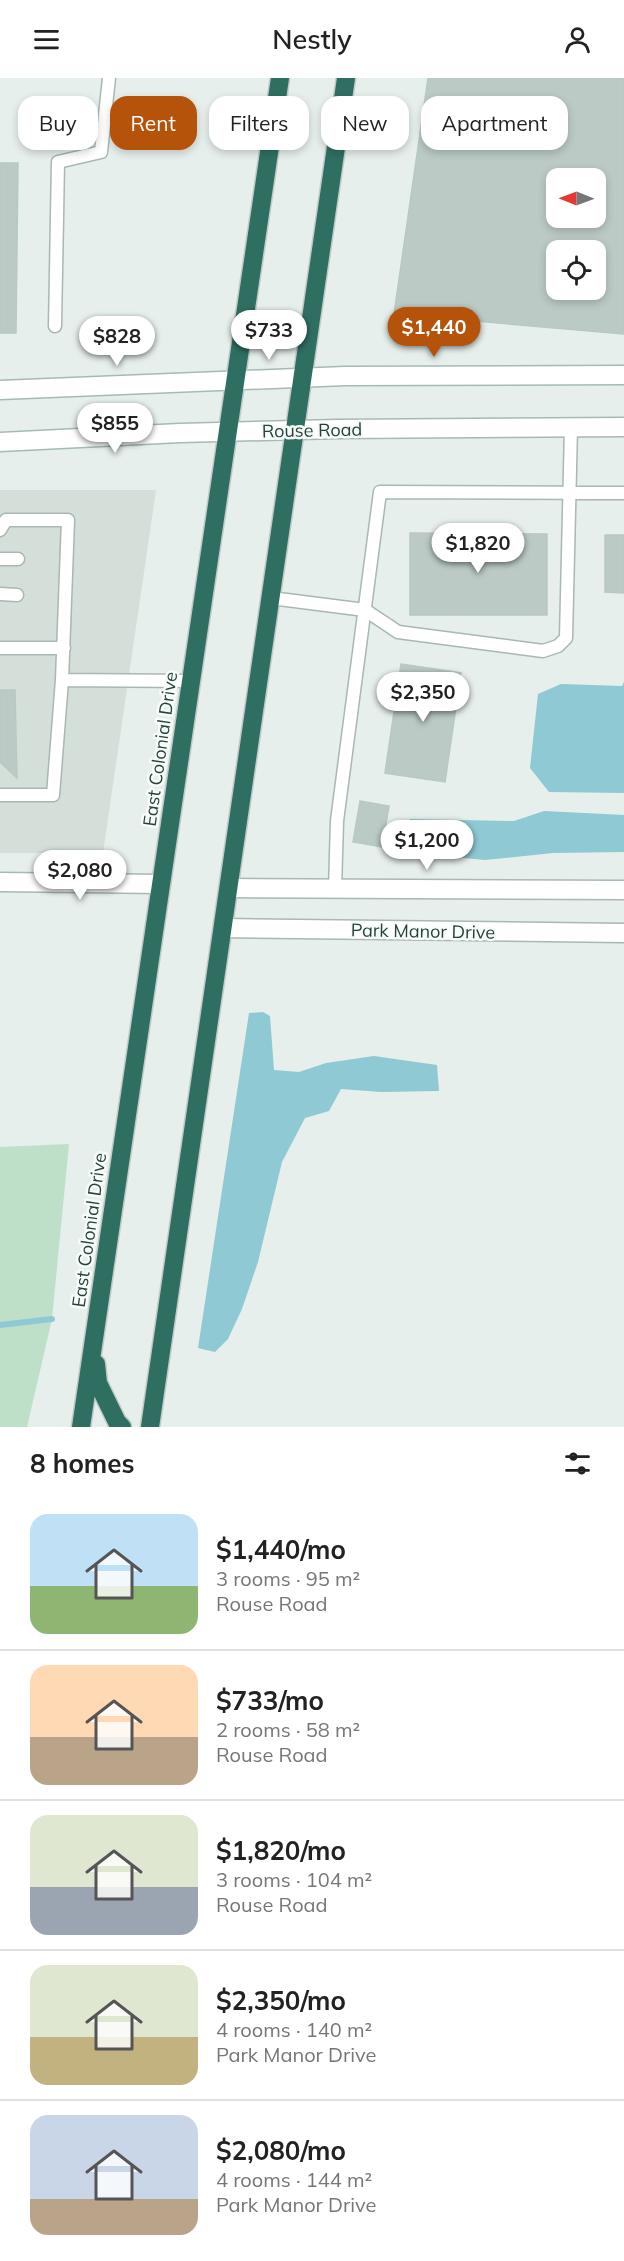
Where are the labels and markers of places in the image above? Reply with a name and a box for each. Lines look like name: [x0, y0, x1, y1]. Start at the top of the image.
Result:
pin: $1,440: [385, 307, 483, 358]
pin: $733: [233, 310, 305, 361]
pin: $828: [81, 316, 153, 367]
pin: $855: [79, 403, 151, 454]
pin: $1,820: [429, 523, 527, 574]
pin: $2,350: [374, 672, 472, 723]
pin: $1,200: [378, 820, 476, 871]
pin: $2,080: [31, 850, 129, 901]

